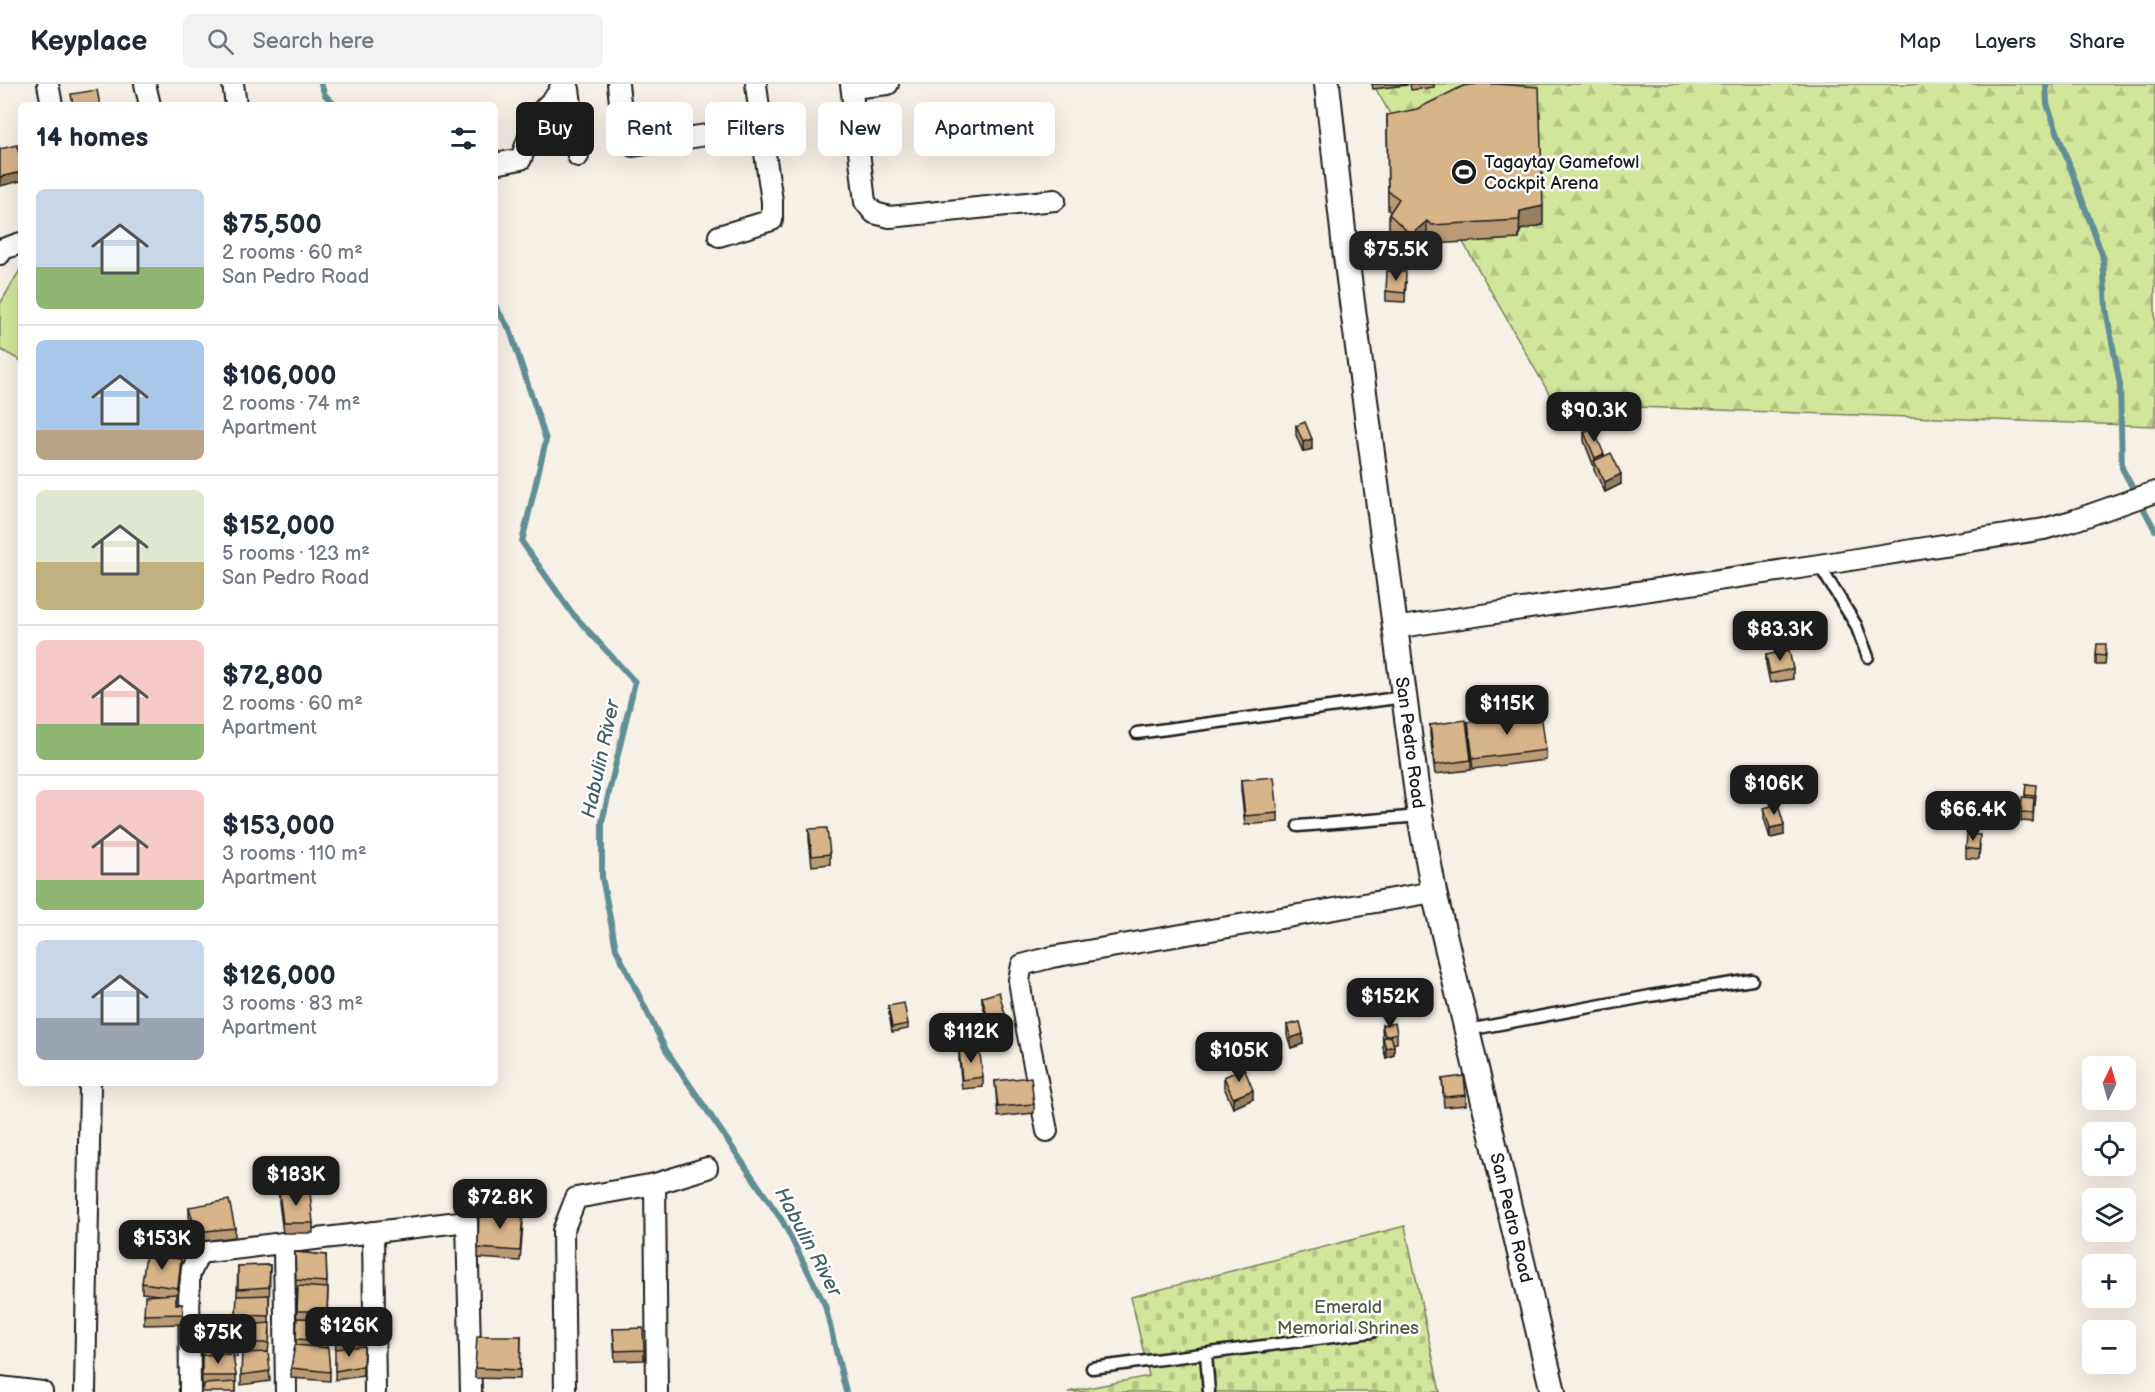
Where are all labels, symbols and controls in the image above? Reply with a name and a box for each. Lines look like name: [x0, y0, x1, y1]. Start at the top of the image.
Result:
search box: [183, 14, 603, 68]
text: Keyplace: [30, 25, 147, 58]
icon: search: [204, 25, 237, 58]
text: Search here: [252, 28, 374, 55]
text: Map: [1899, 29, 1941, 54]
text: Layers: [1974, 29, 2036, 54]
text: Share: [2069, 29, 2125, 54]
chip: Buy: [516, 102, 594, 156]
chip: Rent: [606, 102, 693, 156]
chip: Filters: [705, 102, 806, 156]
chip: New: [818, 102, 902, 156]
chip: Apartment: [914, 102, 1055, 156]
icon: filters: [447, 122, 480, 155]
text: 14 homes: [36, 123, 148, 154]
place label: Tagaytay Gamefowl Cockpit Arena: [1484, 152, 1639, 194]
sports icon: Tagaytay Gamefowl Cockpit Arena: [1449, 157, 1479, 187]
text: $75,500: [222, 210, 322, 241]
icon: home: [84, 213, 156, 285]
pin: $75.5K: [1347, 231, 1445, 282]
text: $75.5K: [1363, 238, 1429, 262]
text: 2 rooms · 60 m²: [222, 241, 363, 265]
text: San Pedro Road: [222, 265, 369, 289]
text: $106,000: [222, 361, 336, 392]
icon: home: [84, 364, 156, 436]
text: 2 rooms · 74 m²: [222, 392, 360, 416]
pin: $90.3K: [1545, 392, 1643, 443]
text: $90.3K: [1560, 399, 1628, 423]
text: Apartment: [222, 416, 317, 440]
text: $152,000: [222, 511, 335, 542]
icon: home: [84, 514, 156, 586]
text: 5 rooms · 123 m²: [222, 542, 370, 566]
text: San Pedro Road: [222, 566, 369, 590]
pin: $83.3K: [1731, 611, 1829, 662]
text: $83.3K: [1747, 618, 1813, 642]
text: $72,800: [222, 661, 323, 692]
icon: home: [84, 664, 156, 736]
street label: San Pedro Road: [1391, 676, 1429, 810]
pin: $115K: [1465, 685, 1549, 736]
text: 2 rooms · 60 m²: [222, 692, 363, 716]
text: $115K: [1479, 692, 1535, 716]
water label: Habulin River: [577, 696, 626, 820]
text: Apartment: [222, 716, 317, 740]
pin: $106K: [1732, 765, 1816, 816]
text: $106K: [1744, 772, 1804, 796]
pin: $66.4K: [1924, 791, 2022, 842]
text: $66.4K: [1939, 798, 2007, 822]
text: $153,000: [222, 811, 335, 842]
icon: home: [84, 814, 156, 886]
text: 3 rooms · 110 m²: [222, 842, 367, 866]
text: Apartment: [222, 866, 317, 890]
text: $126,000: [222, 961, 336, 992]
icon: home: [84, 964, 156, 1036]
pin: $152K: [1348, 978, 1432, 1029]
text: $152K: [1361, 985, 1419, 1009]
text: 3 rooms · 83 m²: [222, 992, 363, 1016]
pin: $112K: [929, 1013, 1013, 1064]
text: Apartment: [222, 1016, 317, 1040]
text: $112K: [943, 1020, 999, 1044]
pin: $105K: [1197, 1032, 1281, 1083]
text: $105K: [1209, 1039, 1269, 1063]
north arrow: [2082, 1056, 2136, 1110]
map controls: [2082, 1056, 2136, 1374]
button: locate: [2082, 1122, 2136, 1176]
street label: San Pedro Road: [1486, 1151, 1537, 1285]
pin: $183K: [254, 1156, 338, 1207]
text: $183K: [267, 1163, 325, 1187]
pin: $72.8K: [451, 1179, 549, 1230]
water label: Habulin River: [769, 1183, 848, 1302]
text: $72.8K: [467, 1186, 533, 1210]
button: layers: [2082, 1188, 2136, 1242]
pin: $153K: [120, 1220, 204, 1271]
text: $153K: [133, 1227, 191, 1251]
button: +: [2082, 1254, 2136, 1308]
park label: Emerald Memorial Shrines: [1277, 1297, 1419, 1339]
pin: $126K: [307, 1307, 391, 1358]
pin: $75K: [182, 1314, 254, 1365]
text: $126K: [319, 1314, 379, 1338]
button: −: [2082, 1320, 2136, 1374]
text: $75K: [193, 1321, 243, 1345]

